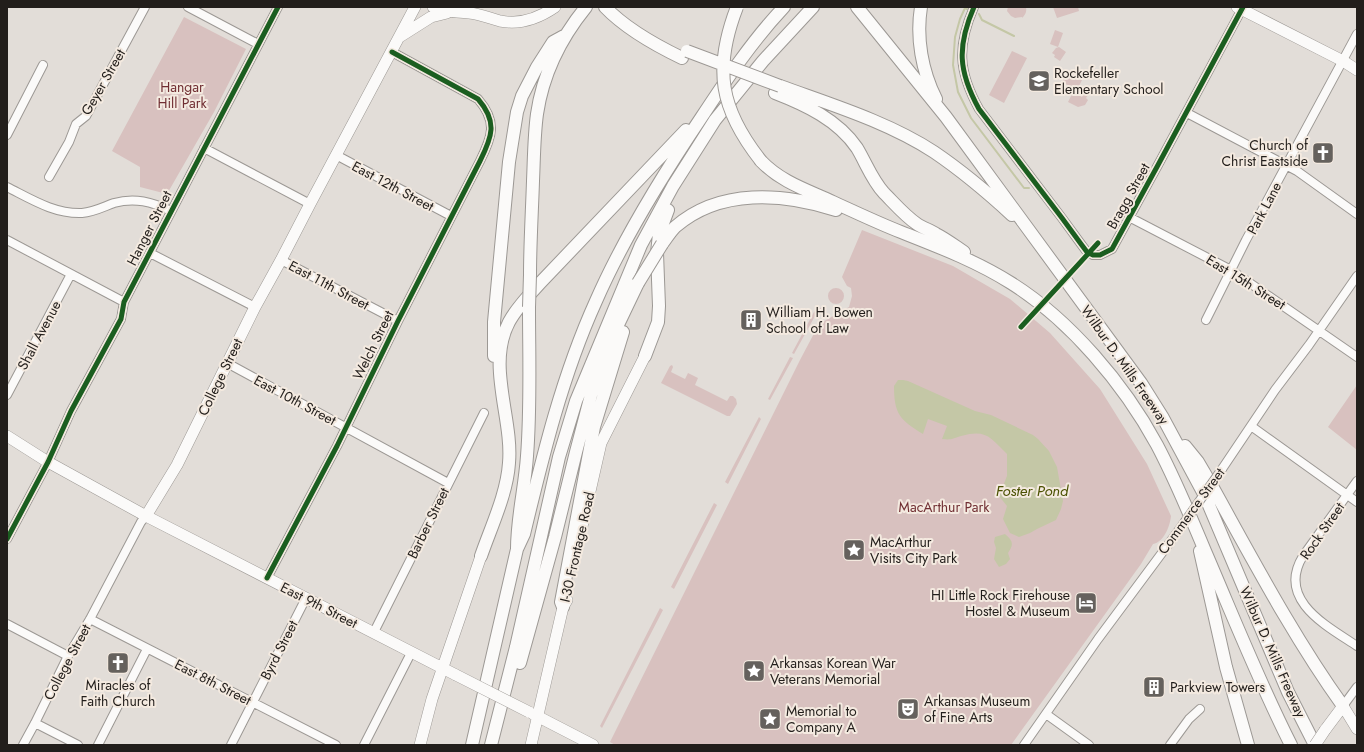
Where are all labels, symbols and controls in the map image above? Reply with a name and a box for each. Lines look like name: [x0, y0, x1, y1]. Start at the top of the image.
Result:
street label: Geyer Street: [76, 45, 130, 119]
place label: Rockefeller Elementary School: [1054, 63, 1164, 99]
school or university icon: Rockefeller Elementary School: [1026, 68, 1052, 94]
park label: Hangar Hill Park: [157, 77, 207, 113]
place label: Church of Christ Eastside: [1222, 135, 1309, 171]
church icon: Church of Christ Eastside: [1310, 140, 1336, 166]
street label: East 12th Street: [348, 156, 438, 216]
street label: Bragg Street: [1102, 159, 1155, 233]
street label: Park Lane: [1242, 178, 1286, 238]
street label: Hanger Street: [122, 187, 177, 269]
street label: East 15th Street: [1202, 250, 1290, 315]
street label: East 11th Street: [285, 255, 373, 315]
street label: Shall Avenue: [12, 297, 66, 373]
street label: Wilbur D. Mills Freeway: [1076, 301, 1174, 429]
place label: William H. Bowen School of Law: [766, 302, 873, 338]
street label: Welch Street: [348, 306, 399, 383]
building icon: William H. Bowen School of Law: [738, 307, 764, 333]
street label: College Street: [193, 334, 248, 419]
street label: East 10th Street: [250, 370, 340, 430]
street label: Commerce Street: [1153, 463, 1230, 558]
water label: Foster Pond: [996, 480, 1069, 502]
street label: Barber Street: [402, 483, 454, 562]
street label: I-30 Frontage Road: [555, 490, 599, 604]
park label: MacArthur Park: [899, 497, 990, 517]
street label: Rock Street: [1295, 498, 1349, 564]
place label: MacArthur Visits City Park: [870, 532, 958, 568]
place icon: MacArthur Visits City Park: [841, 537, 867, 563]
street label: East 9th Street: [277, 577, 362, 633]
street label: Wilbur D. Mills Freeway: [1235, 583, 1311, 722]
place label: HI Little Rock Firehouse Hostel & Museum: [931, 585, 1070, 621]
hotel icon: HI Little Rock Firehouse Hostel & Museum: [1073, 590, 1099, 616]
street label: Byrd Street: [255, 616, 303, 683]
street label: College Street: [39, 620, 96, 704]
church icon: Miracles of Faith Church: [105, 650, 131, 676]
place label: Arkansas Korean War Veterans Memorial: [770, 653, 896, 689]
street label: East 8th Street: [171, 654, 255, 710]
place icon: Arkansas Korean War Veterans Memorial: [741, 658, 767, 684]
building icon: Parkview Towers: [1141, 674, 1167, 700]
place label: Miracles of Faith Church: [81, 675, 155, 711]
place label: Parkview Towers: [1170, 677, 1266, 697]
place label: Arkansas Museum of Fine Arts: [924, 691, 1030, 727]
theatre icon: Arkansas Museum of Fine Arts: [895, 696, 921, 722]
place label: Memorial to Company A: [786, 701, 857, 737]
place icon: Memorial to Company A: [757, 706, 783, 732]

